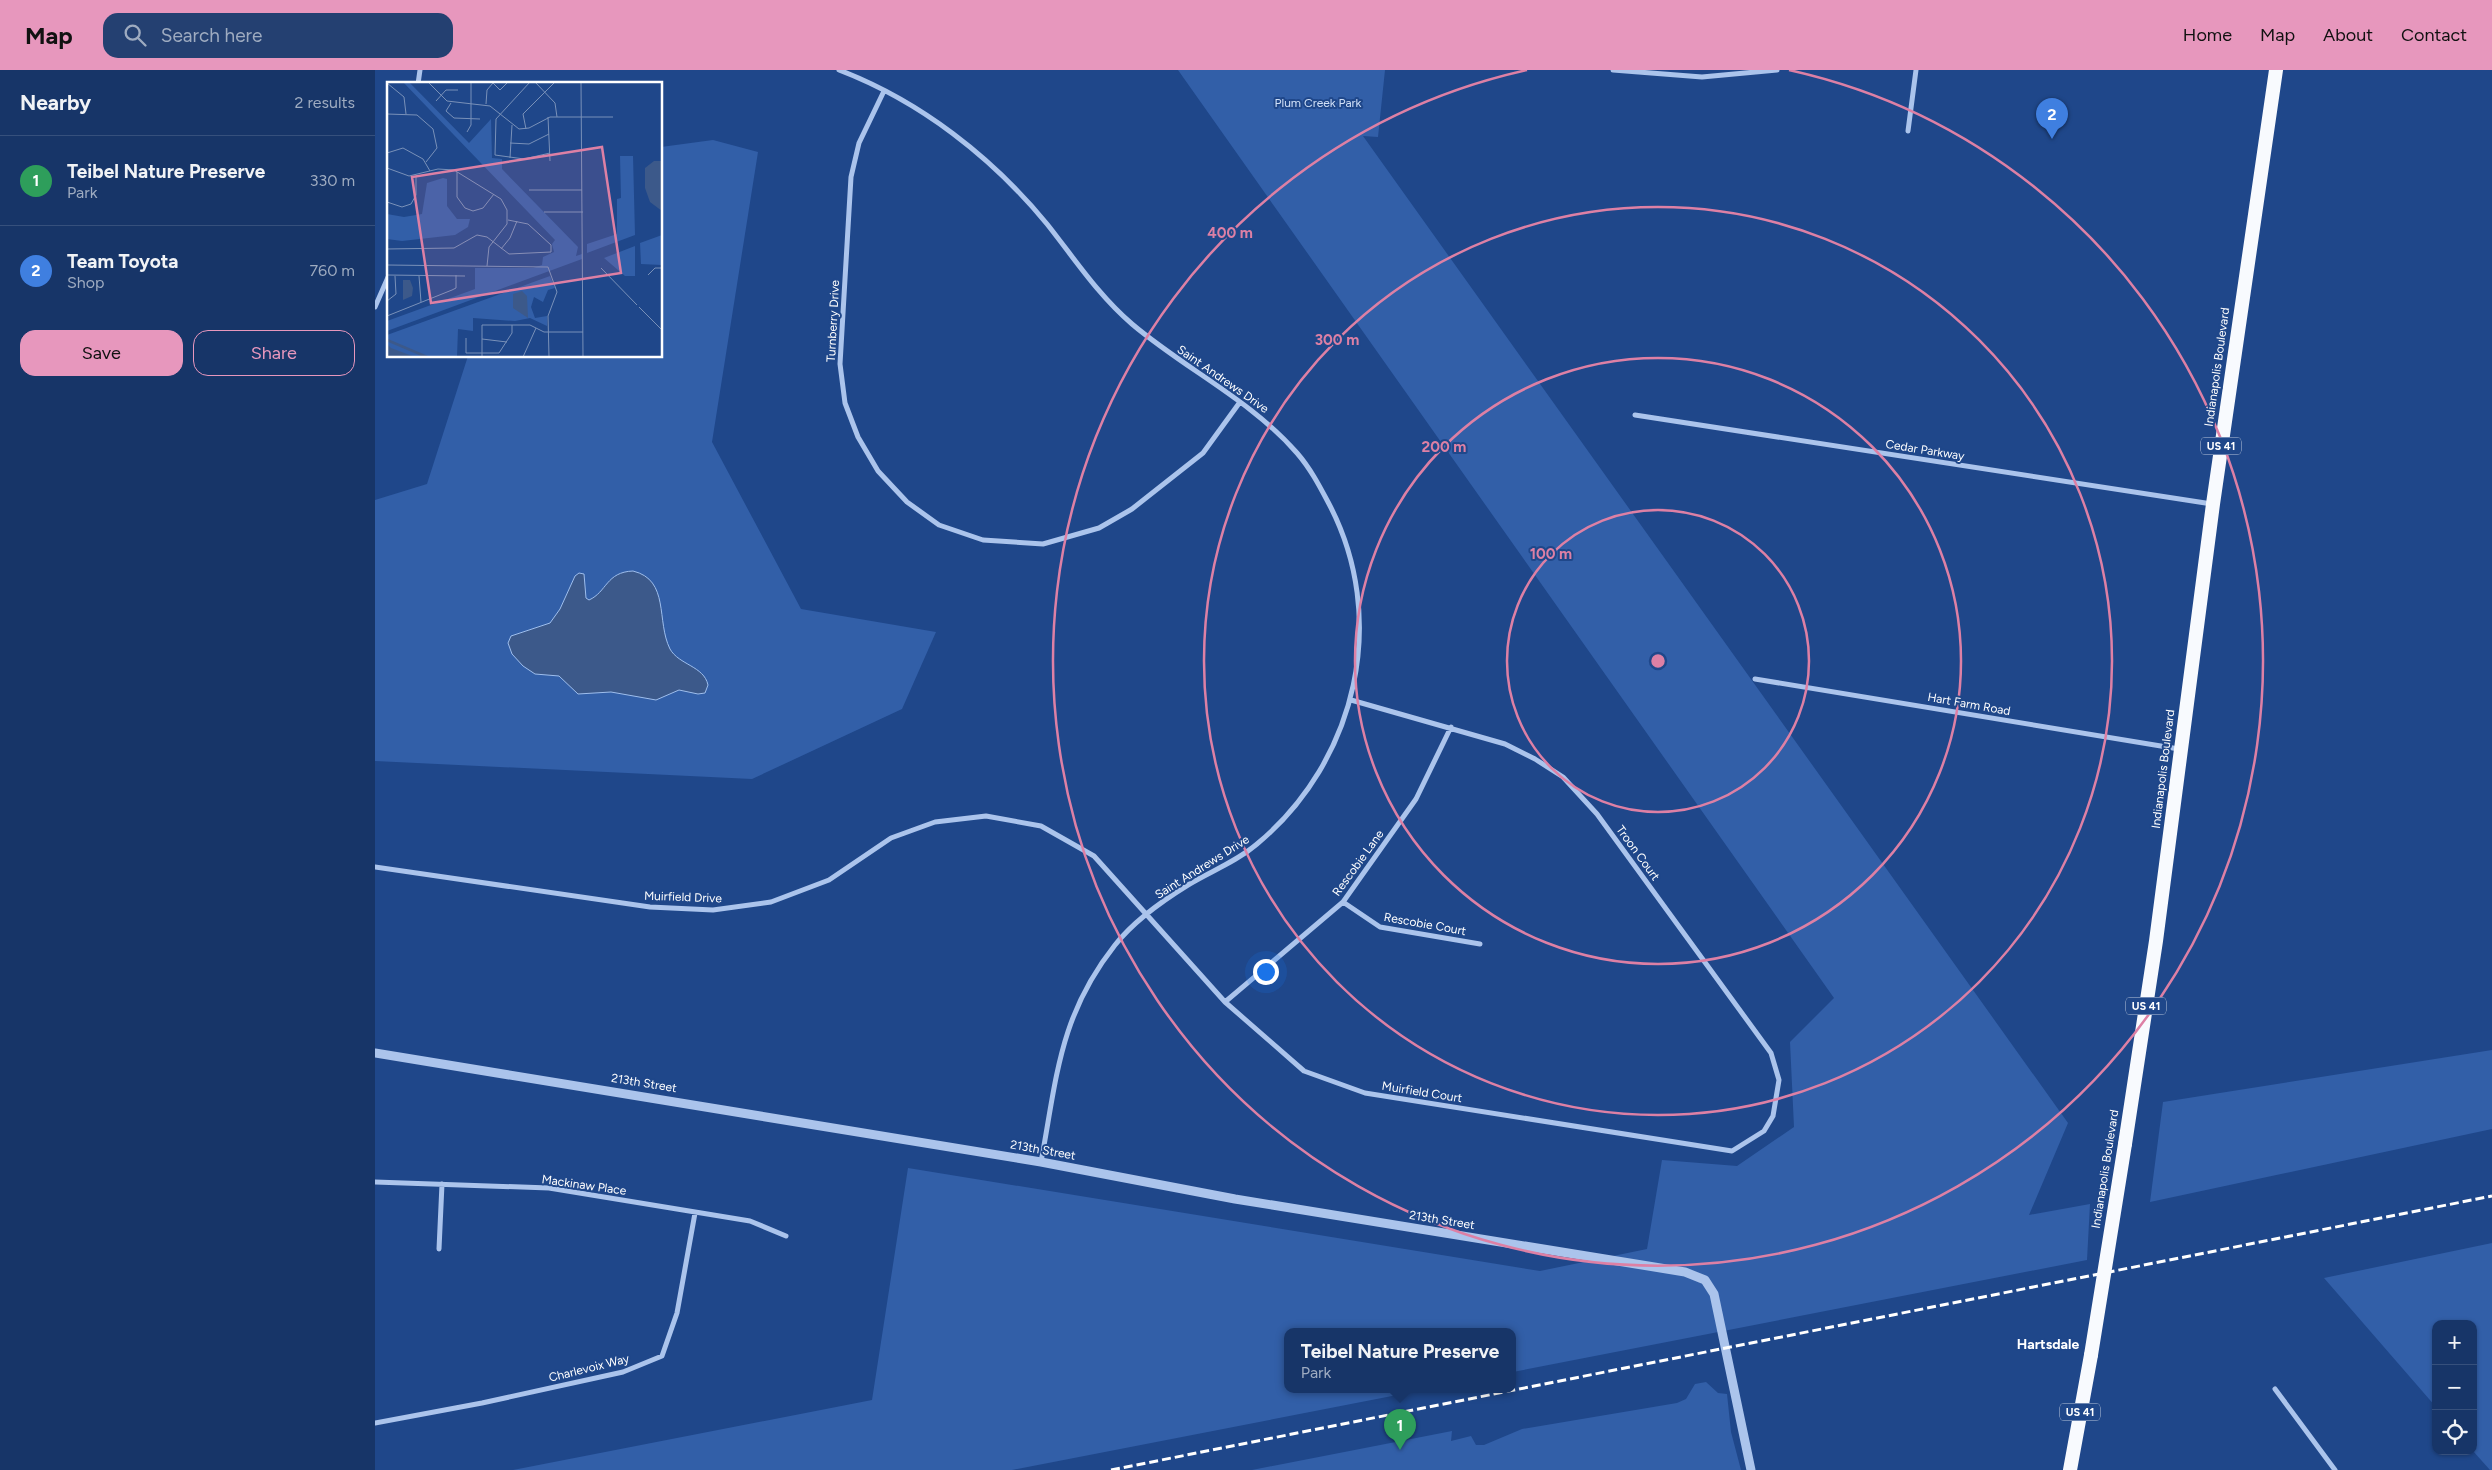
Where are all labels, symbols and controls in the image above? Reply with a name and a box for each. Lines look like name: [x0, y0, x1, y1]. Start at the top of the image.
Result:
search box: [103, 13, 453, 58]
text: Map: [25, 21, 73, 50]
icon: search: [121, 21, 149, 49]
text: Search here: [161, 24, 262, 47]
text: Home: [2183, 24, 2232, 46]
text: Map: [2260, 24, 2295, 46]
text: About: [2323, 24, 2373, 46]
text: Contact: [2401, 24, 2467, 46]
inset map: [387, 82, 663, 358]
text: Nearby: [20, 90, 91, 115]
text: 2 results: [295, 93, 355, 112]
park label: Plum Creek Park: [1275, 96, 1362, 110]
pin: 2: [2036, 98, 2068, 139]
text: Teibel Nature Preserve: [67, 160, 265, 183]
text: 1: [33, 171, 39, 190]
text: 330 m: [310, 171, 355, 190]
text: Park: [67, 183, 97, 202]
text: 400 m: [1207, 224, 1253, 242]
text: Team Toyota: [67, 250, 178, 273]
text: 2: [31, 261, 41, 280]
text: 760 m: [310, 261, 355, 280]
text: Shop: [67, 273, 105, 292]
street label: Turnberry Drive: [824, 279, 842, 362]
street label: Indianapolis Boulevard: [2202, 307, 2232, 427]
button: Save: [20, 330, 183, 376]
button: Share: [193, 330, 355, 376]
text: 300 m: [1315, 331, 1359, 349]
street label: Saint Andrews Drive: [1175, 342, 1272, 416]
street label: Cedar Parkway: [1884, 437, 1966, 463]
text: 200 m: [1422, 438, 1466, 456]
road number: US 41: [2201, 438, 2241, 454]
text: 100 m: [1530, 545, 1572, 563]
centre of rings: [1649, 652, 1667, 670]
street label: Hart Farm Road: [1926, 690, 2012, 718]
street label: Indianapolis Boulevard: [2149, 709, 2177, 829]
street label: Troon Court: [1613, 823, 1663, 884]
street label: Rescobie Lane: [1329, 827, 1387, 899]
street label: Saint Andrews Drive: [1152, 832, 1252, 902]
street label: Muirfield Drive: [644, 889, 723, 905]
street label: Rescobie Court: [1383, 910, 1468, 938]
your location: [1253, 959, 1279, 985]
road number: US 41: [2126, 998, 2166, 1014]
street label: 213th Street: [610, 1071, 678, 1095]
street label: Muirfield Court: [1381, 1079, 1464, 1105]
street label: Indianapolis Boulevard: [2089, 1109, 2121, 1229]
street label: 213th Street: [1009, 1137, 1077, 1163]
street label: Mackinaw Place: [541, 1172, 628, 1198]
street label: 213th Street: [1408, 1208, 1476, 1232]
map controls: [2432, 1320, 2477, 1455]
button: +: [2432, 1320, 2477, 1365]
popup: [1284, 1328, 1516, 1393]
district label: Hartsdale: [2017, 1336, 2079, 1353]
text: Teibel Nature Preserve: [1301, 1340, 1499, 1363]
street label: Charlevoix Way: [547, 1351, 631, 1385]
text: Park: [1301, 1363, 1331, 1382]
button: −: [2432, 1365, 2477, 1410]
road number: US 41: [2060, 1404, 2100, 1420]
pin: 1: [1384, 1409, 1416, 1450]
button: locate: [2432, 1410, 2477, 1455]

